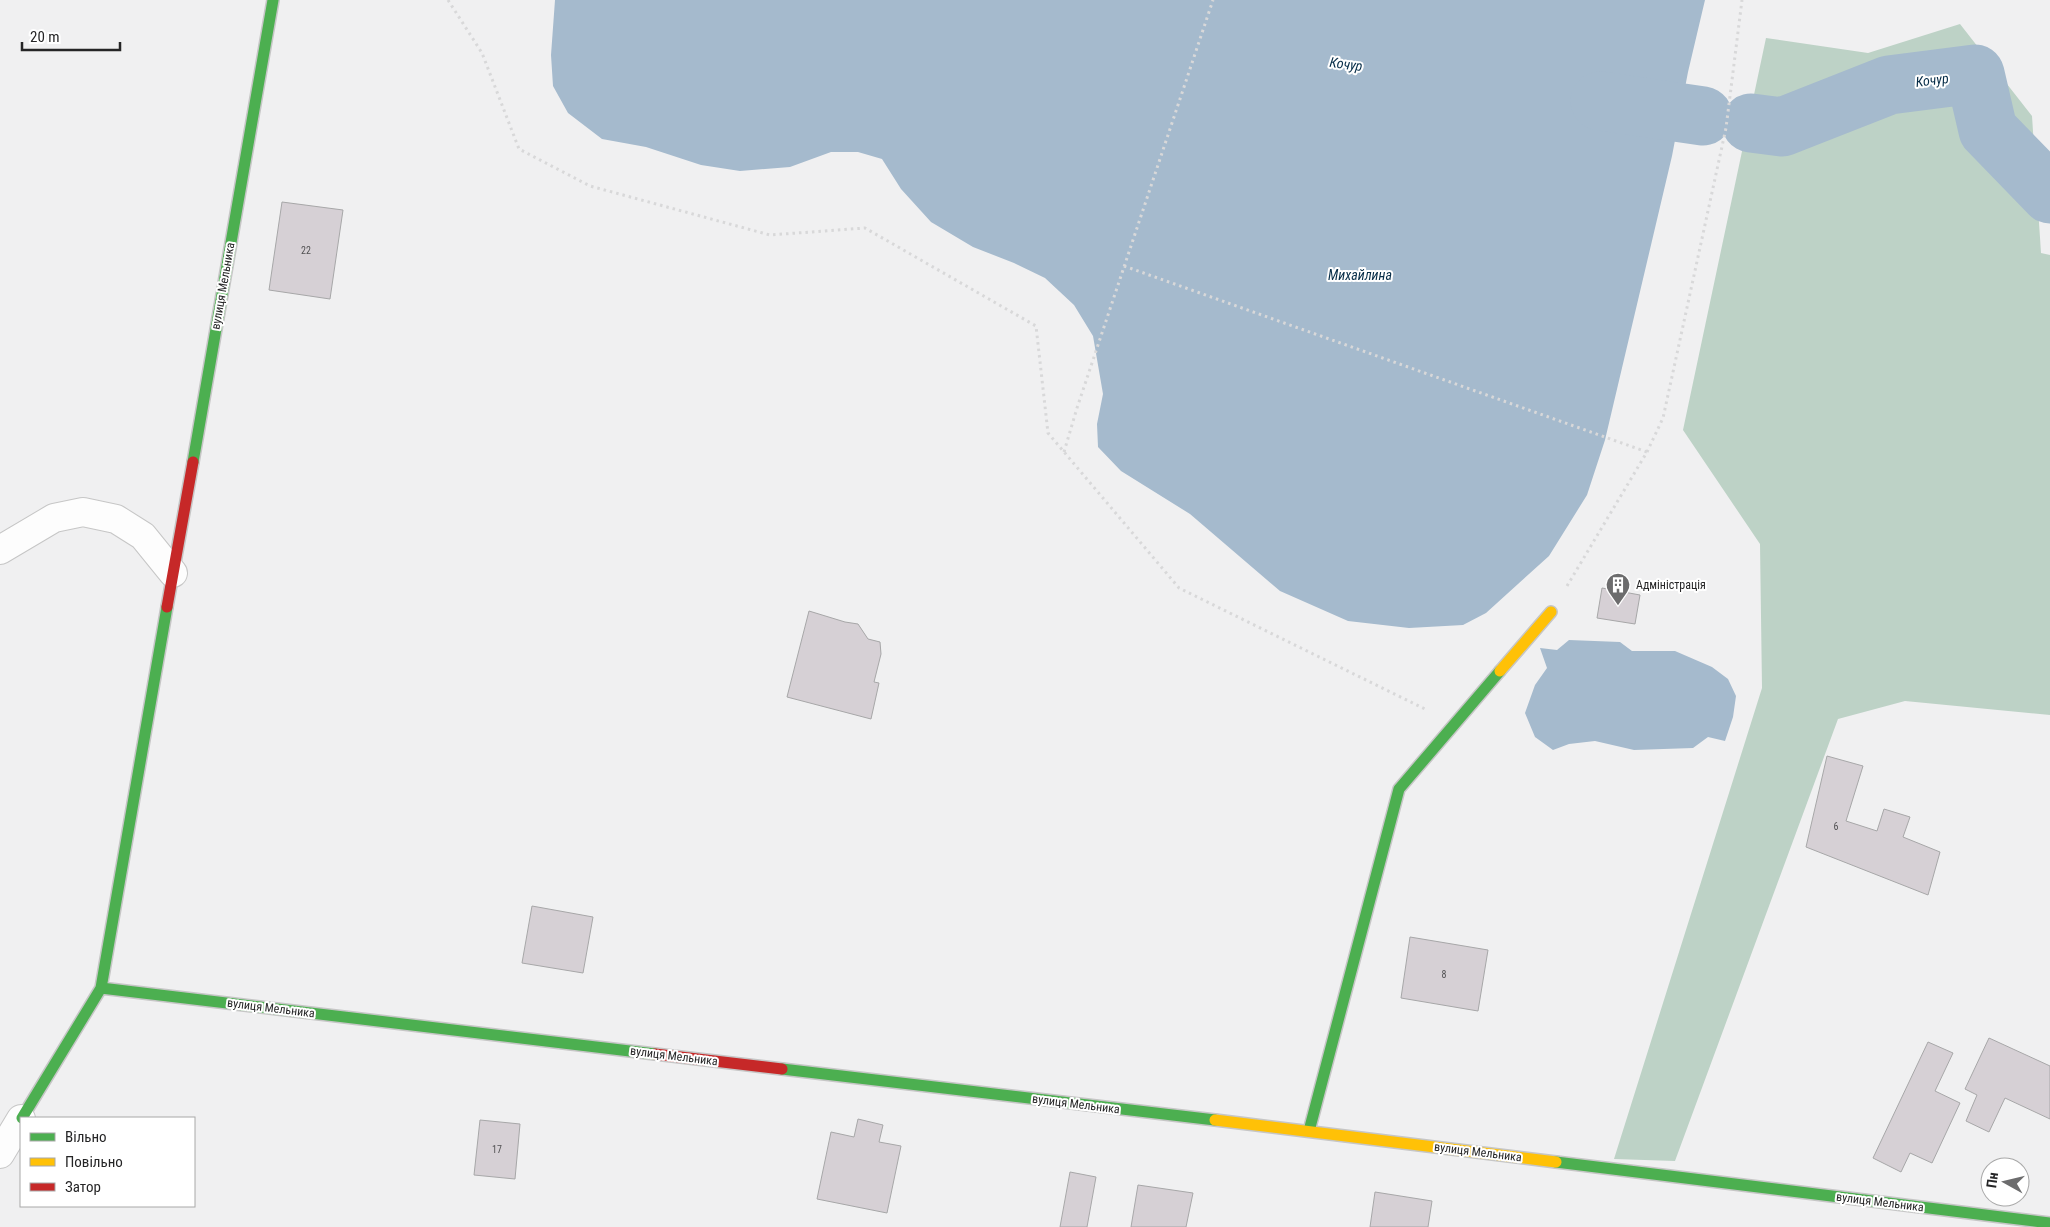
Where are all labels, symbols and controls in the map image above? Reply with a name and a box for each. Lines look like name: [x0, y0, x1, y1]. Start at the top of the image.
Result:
scale bar: [22, 20, 120, 52]
text: 20 m: [30, 28, 60, 46]
water label: Кочур: [1328, 54, 1364, 74]
water label: Кочур: [1915, 70, 1950, 90]
street label: вулиця Мельника: [208, 241, 238, 331]
house number: 22: [301, 245, 311, 256]
water label: Михайлина: [1328, 267, 1392, 283]
building icon: Адміністрація: [1605, 572, 1631, 606]
place label: Адміністрація: [1636, 578, 1706, 592]
house number: 6: [1834, 821, 1839, 832]
house number: 8: [1442, 969, 1447, 980]
street label: вулиця Мельника: [226, 996, 316, 1020]
street label: вулиця Мельника: [629, 1044, 719, 1068]
street label: вулиця Мельника: [1031, 1092, 1121, 1116]
legend: [20, 1117, 195, 1207]
text: Вільно: [65, 1128, 107, 1146]
street label: вулиця Мельника: [1433, 1140, 1523, 1164]
house number: 17: [492, 1144, 502, 1155]
text: Повільно: [65, 1153, 123, 1171]
north arrow: [1980, 1157, 2030, 1207]
text: Пн: [1983, 1171, 2001, 1189]
text: Затор: [65, 1178, 101, 1196]
street label: вулиця Мельника: [1835, 1190, 1925, 1214]

